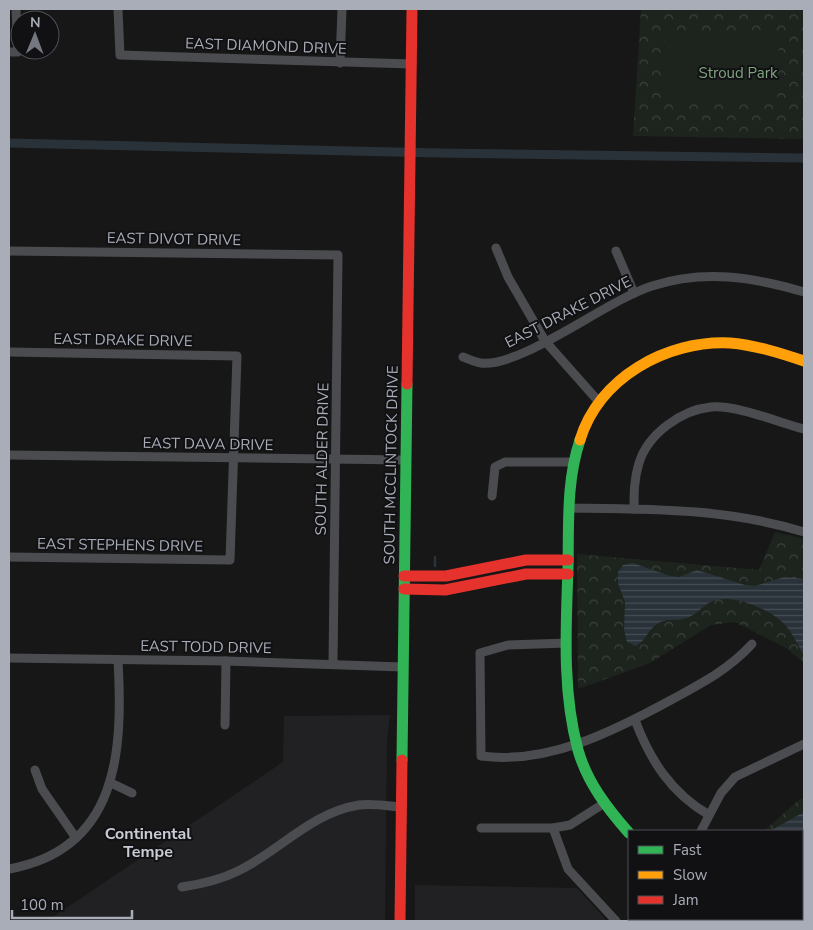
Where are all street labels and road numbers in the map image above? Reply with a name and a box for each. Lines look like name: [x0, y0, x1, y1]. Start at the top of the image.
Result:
street label: EAST DIAMOND DRIVE: [185, 33, 347, 59]
street label: EAST DIVOT DRIVE: [107, 228, 241, 250]
street label: EAST DRAKE DRIVE: [501, 271, 635, 353]
street label: EAST DRAKE DRIVE: [53, 329, 193, 351]
street label: SOUTH MCCLINTOCK DRIVE: [379, 365, 403, 565]
street label: SOUTH ALDER DRIVE: [311, 382, 333, 536]
street label: EAST DAVA DRIVE: [142, 433, 274, 455]
street label: EAST STEPHENS DRIVE: [37, 534, 203, 556]
street label: EAST TODD DRIVE: [140, 636, 272, 658]

